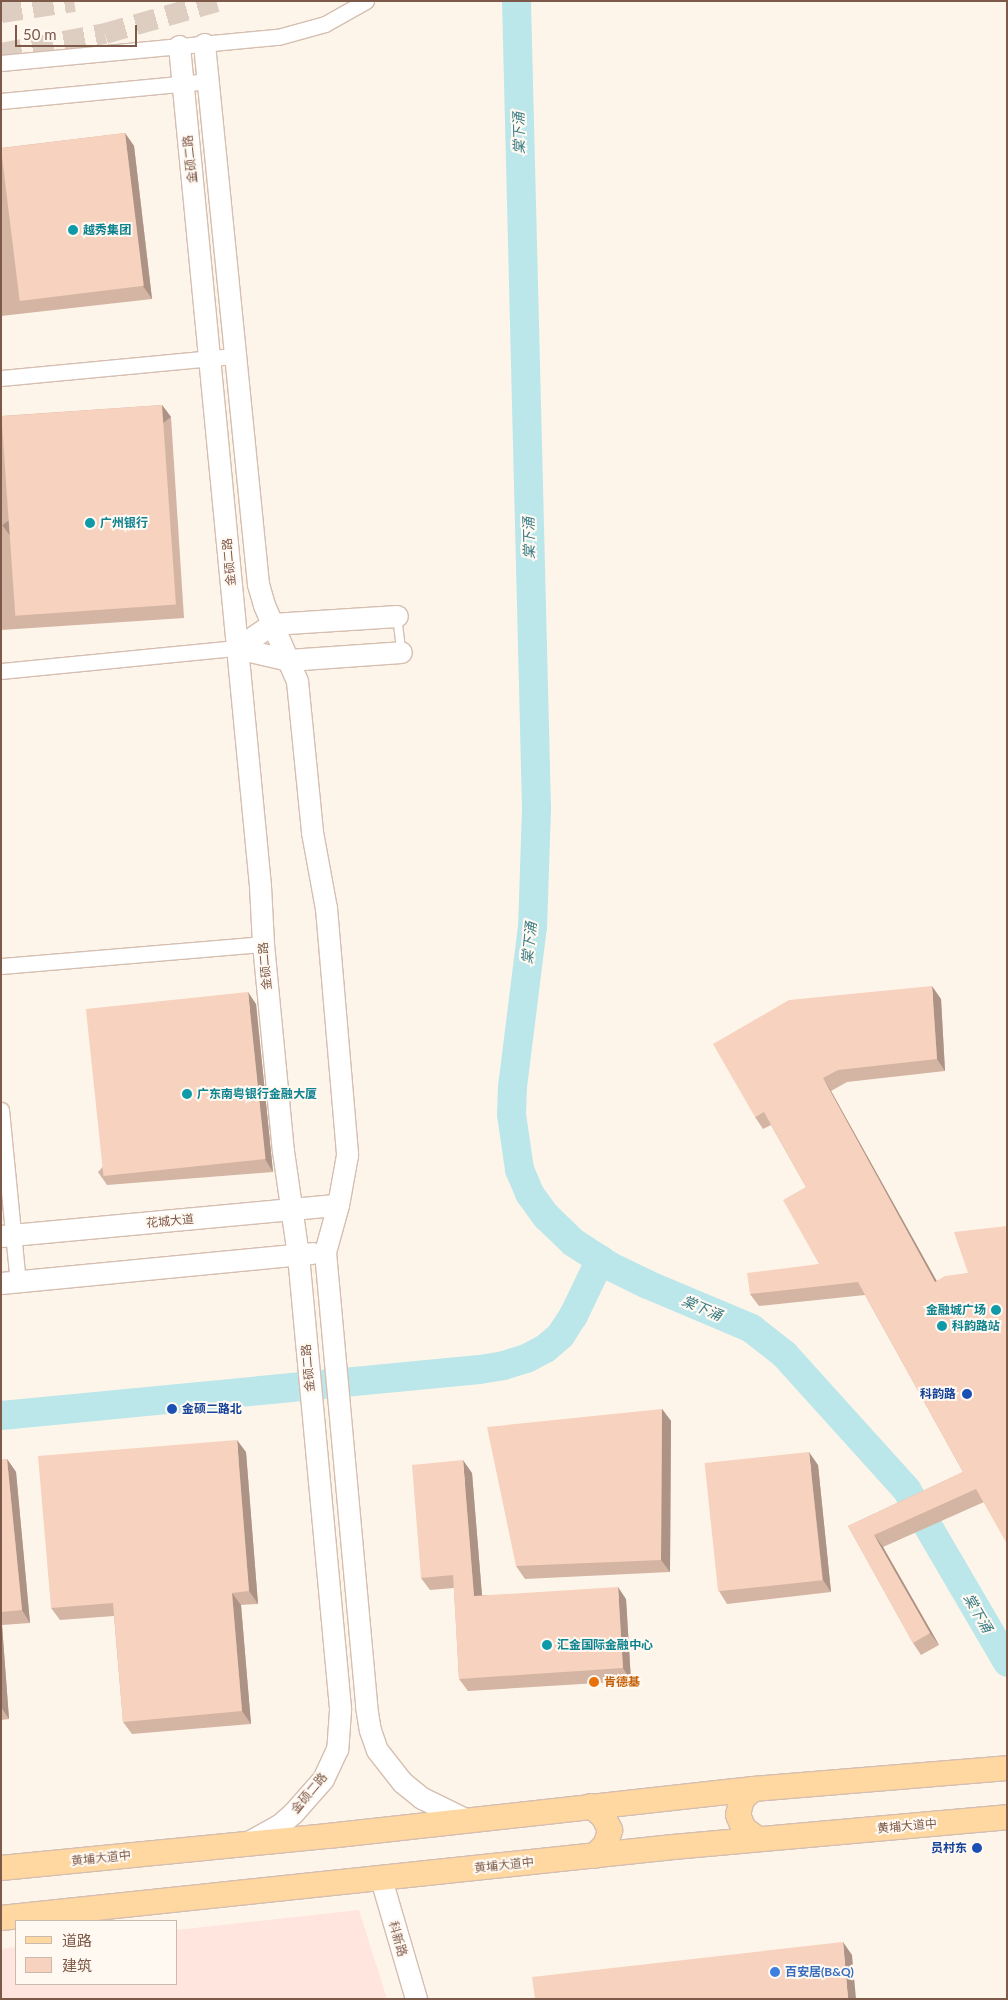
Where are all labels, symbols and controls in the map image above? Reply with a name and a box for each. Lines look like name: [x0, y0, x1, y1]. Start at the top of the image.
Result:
scale bar: [18, 15, 140, 47]
text: 50 m: [23, 25, 57, 43]
water label: 棠下涌: [510, 112, 528, 154]
street label: 金硕二路: [180, 134, 200, 184]
place label: 越秀集团: [83, 223, 131, 237]
marker: 越秀集团: [67, 224, 79, 236]
place label: 广州银行: [100, 516, 148, 530]
marker: 广州银行: [84, 517, 96, 529]
water label: 棠下涌: [520, 517, 538, 559]
street label: 金硕二路: [220, 537, 238, 587]
water label: 棠下涌: [518, 921, 540, 965]
street label: 金硕二路: [256, 941, 274, 991]
place label: 广东南粤银行金融大厦: [197, 1087, 317, 1101]
marker: 广东南粤银行金融大厦: [181, 1088, 193, 1100]
street label: 花城大道: [145, 1212, 195, 1230]
water label: 棠下涌: [679, 1292, 725, 1324]
place label: 金融城广场: [926, 1303, 986, 1317]
marker: 金融城广场: [990, 1304, 1002, 1316]
place label: 科韵路站: [952, 1319, 1000, 1333]
marker: 科韵路站: [936, 1320, 948, 1332]
street label: 金硕二路: [299, 1343, 317, 1393]
place label: 科韵路: [920, 1387, 956, 1401]
marker: 科韵路: [960, 1387, 974, 1401]
place label: 金硕二路北: [182, 1402, 242, 1416]
marker: 金硕二路北: [166, 1403, 178, 1415]
water label: 棠下涌: [960, 1591, 996, 1635]
place label: 汇金国际金融中心: [557, 1638, 653, 1652]
marker: 汇金国际金融中心: [541, 1639, 553, 1651]
place label: 肯德基: [604, 1675, 640, 1689]
marker: 肯德基: [588, 1676, 600, 1688]
street label: 金硕二路: [288, 1770, 330, 1816]
street label: 黄埔大道中: [876, 1816, 938, 1836]
place label: 员村东: [931, 1841, 967, 1855]
marker: 员村东: [971, 1842, 983, 1854]
street label: 黄埔大道中: [70, 1848, 132, 1868]
street label: 黄埔大道中: [473, 1855, 535, 1875]
legend: [15, 1920, 178, 1985]
street label: 科新路: [386, 1920, 410, 1958]
text: 道路: [62, 1931, 92, 1949]
text: 建筑: [62, 1956, 92, 1974]
place label: 百安居(B&Q): [785, 1965, 854, 1979]
marker: 百安居(B&Q): [769, 1966, 781, 1978]

